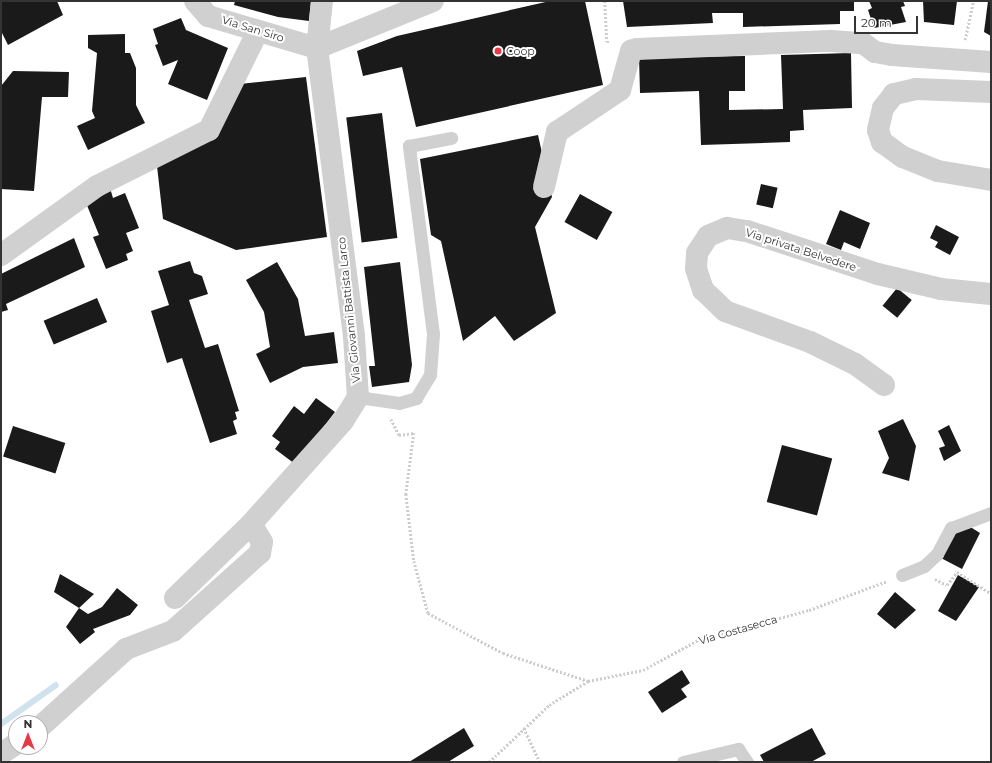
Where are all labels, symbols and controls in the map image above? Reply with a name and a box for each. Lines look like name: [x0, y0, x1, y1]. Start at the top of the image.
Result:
scale bar: [856, 8, 920, 34]
street label: Via San Siro: [220, 13, 286, 45]
text: 20 m: [861, 15, 892, 30]
place label: Coop: [506, 44, 535, 58]
marker: Coop: [493, 46, 503, 56]
street label: Via privata Belvedere: [744, 226, 858, 274]
street label: Via Giovanni Battista Larco: [335, 236, 363, 384]
street label: Via Costasecca: [697, 612, 779, 648]
north arrow: [8, 715, 48, 755]
text: N: [24, 717, 32, 731]

